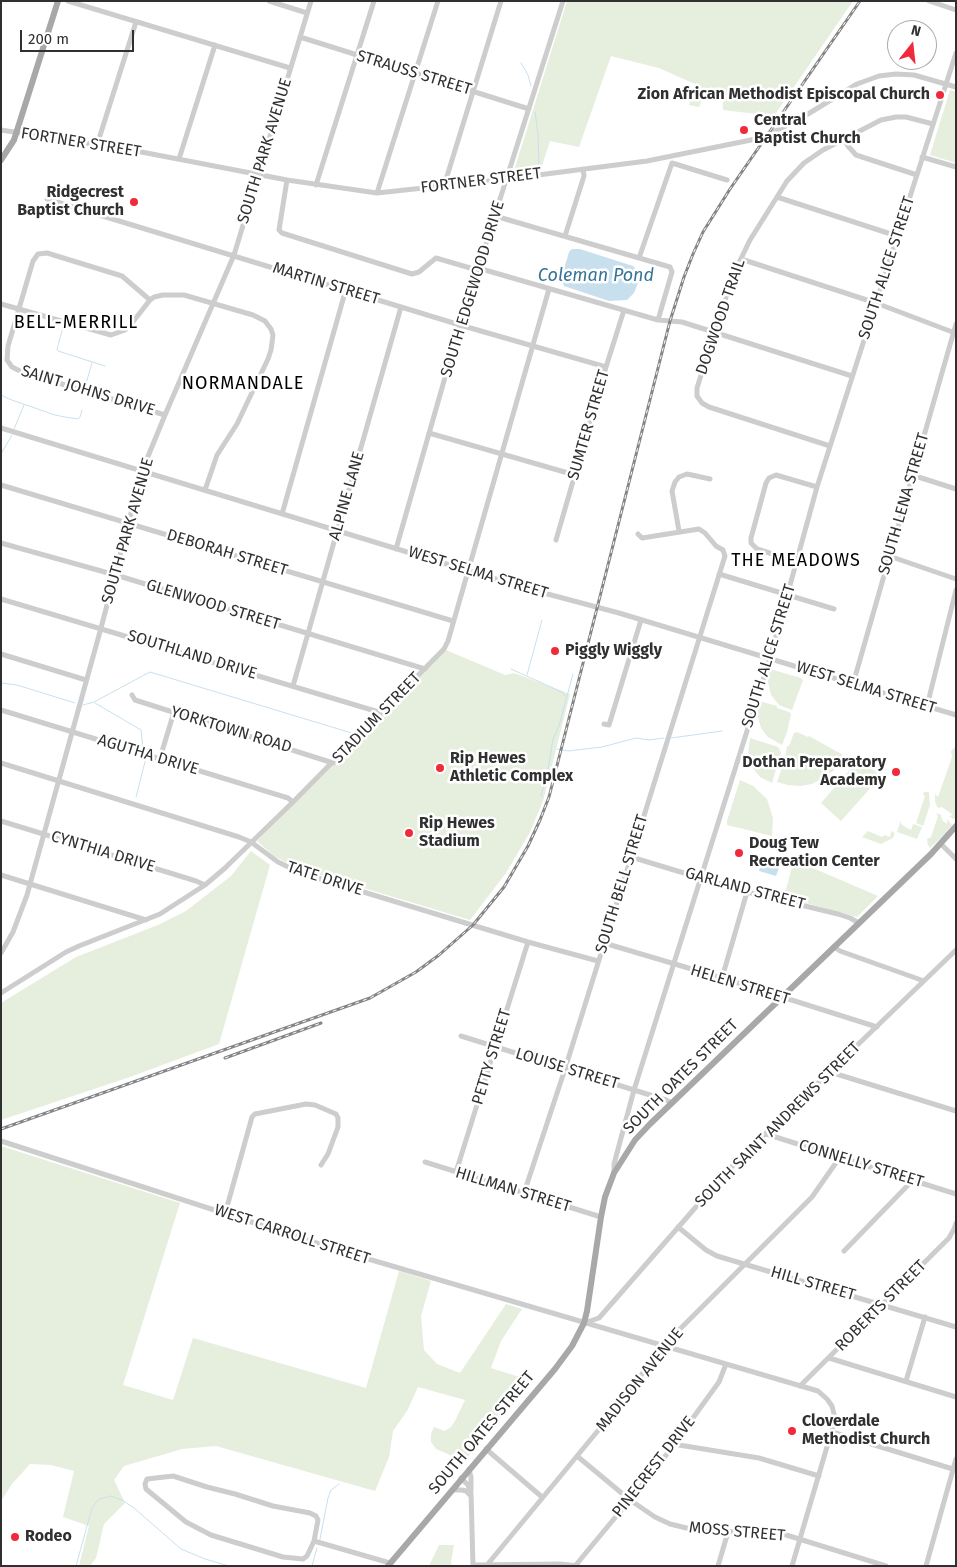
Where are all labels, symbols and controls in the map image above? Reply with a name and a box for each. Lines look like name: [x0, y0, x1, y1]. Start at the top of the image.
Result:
scale bar: [22, 20, 136, 52]
north arrow: [887, 20, 937, 70]
text: N: [909, 22, 923, 41]
text: 200 m: [28, 30, 69, 48]
street label: STRAUSS STREET: [354, 46, 474, 100]
street label: SOUTH PARK AVENUE: [234, 76, 296, 226]
place label: Zion African Methodist Episcopal Church: [638, 85, 930, 105]
marker: Zion African Methodist Episcopal Church: [934, 89, 946, 101]
place label: Central Baptist Church: [754, 111, 861, 149]
street label: FORTNER STREET: [20, 124, 142, 162]
marker: Central Baptist Church: [738, 124, 750, 136]
street label: FORTNER STREET: [420, 164, 542, 198]
place label: Ridgecrest Baptist Church: [17, 183, 124, 221]
street label: SOUTH ALICE STREET: [855, 194, 919, 342]
marker: Ridgecrest Baptist Church: [128, 196, 140, 208]
street label: SOUTH EDGEWOOD DRIVE: [437, 199, 509, 379]
street label: DOGWOOD TRAIL: [692, 257, 750, 377]
street label: MARTIN STREET: [270, 259, 382, 309]
water label: Coleman Pond: [538, 265, 654, 287]
district label: BELL-MERRILL: [12, 312, 140, 334]
street label: SAINT JOHNS DRIVE: [19, 362, 157, 420]
street label: SUMTER STREET: [564, 368, 614, 482]
district label: NORMANDALE: [180, 373, 306, 395]
street label: SOUTH LENA STREET: [875, 431, 933, 577]
street label: ALPINE LANE: [325, 449, 369, 543]
street label: SOUTH PARK AVENUE: [98, 456, 158, 606]
street label: DEBORAH STREET: [164, 525, 290, 581]
street label: WEST SELMA STREET: [406, 543, 550, 603]
district label: THE MEADOWS: [730, 550, 862, 572]
street label: GLENWOOD STREET: [144, 575, 282, 635]
street label: SOUTH ALICE STREET: [738, 582, 800, 730]
street label: SOUTHLAND DRIVE: [125, 626, 259, 684]
place label: Piggly Wiggly: [565, 641, 662, 661]
marker: Piggly Wiggly: [549, 645, 561, 657]
street label: WEST SELMA STREET: [794, 658, 938, 718]
street label: STADIUM STREET: [329, 669, 425, 767]
street label: YORKTOWN ROAD: [168, 702, 294, 758]
street label: AGUTHA DRIVE: [95, 731, 201, 779]
place label: Rip Hewes Athletic Complex: [450, 749, 573, 787]
place label: Dothan Preparatory Academy: [742, 753, 886, 791]
marker: Rip Hewes Athletic Complex: [434, 762, 446, 774]
marker: Dothan Preparatory Academy: [890, 766, 902, 778]
street label: SOUTH BELL STREET: [592, 812, 652, 956]
place label: Rip Hewes Stadium: [419, 814, 495, 852]
street label: CYNTHIA DRIVE: [49, 827, 157, 877]
marker: Rip Hewes Stadium: [403, 827, 415, 839]
place label: Doug Tew Recreation Center: [749, 834, 880, 872]
marker: Doug Tew Recreation Center: [733, 847, 745, 859]
street label: TATE DRIVE: [284, 858, 366, 900]
street label: GARLAND STREET: [683, 864, 807, 914]
street label: HELEN STREET: [688, 961, 792, 1009]
street label: PETTY STREET: [468, 1007, 516, 1107]
street label: SOUTH OATES STREET: [620, 1016, 742, 1138]
street label: SOUTH SAINT ANDREWS STREET: [691, 1038, 865, 1212]
street label: LOUISE STREET: [513, 1044, 621, 1094]
street label: CONNELLY STREET: [796, 1136, 926, 1192]
street label: HILLMAN STREET: [453, 1163, 573, 1217]
street label: WEST CARROLL STREET: [212, 1201, 372, 1269]
street label: ROBERTS STREET: [831, 1256, 931, 1356]
street label: HILL STREET: [768, 1263, 858, 1305]
street label: MADISON AVENUE: [592, 1324, 688, 1436]
street label: SOUTH OATES STREET: [425, 1368, 539, 1498]
street label: PINECREST DRIVE: [608, 1412, 700, 1522]
place label: Cloverdale Methodist Church: [802, 1412, 930, 1450]
marker: Cloverdale Methodist Church: [786, 1425, 798, 1437]
street label: MOSS STREET: [688, 1518, 786, 1546]
place label: Rodeo: [25, 1527, 72, 1547]
marker: Rodeo: [9, 1531, 21, 1543]

